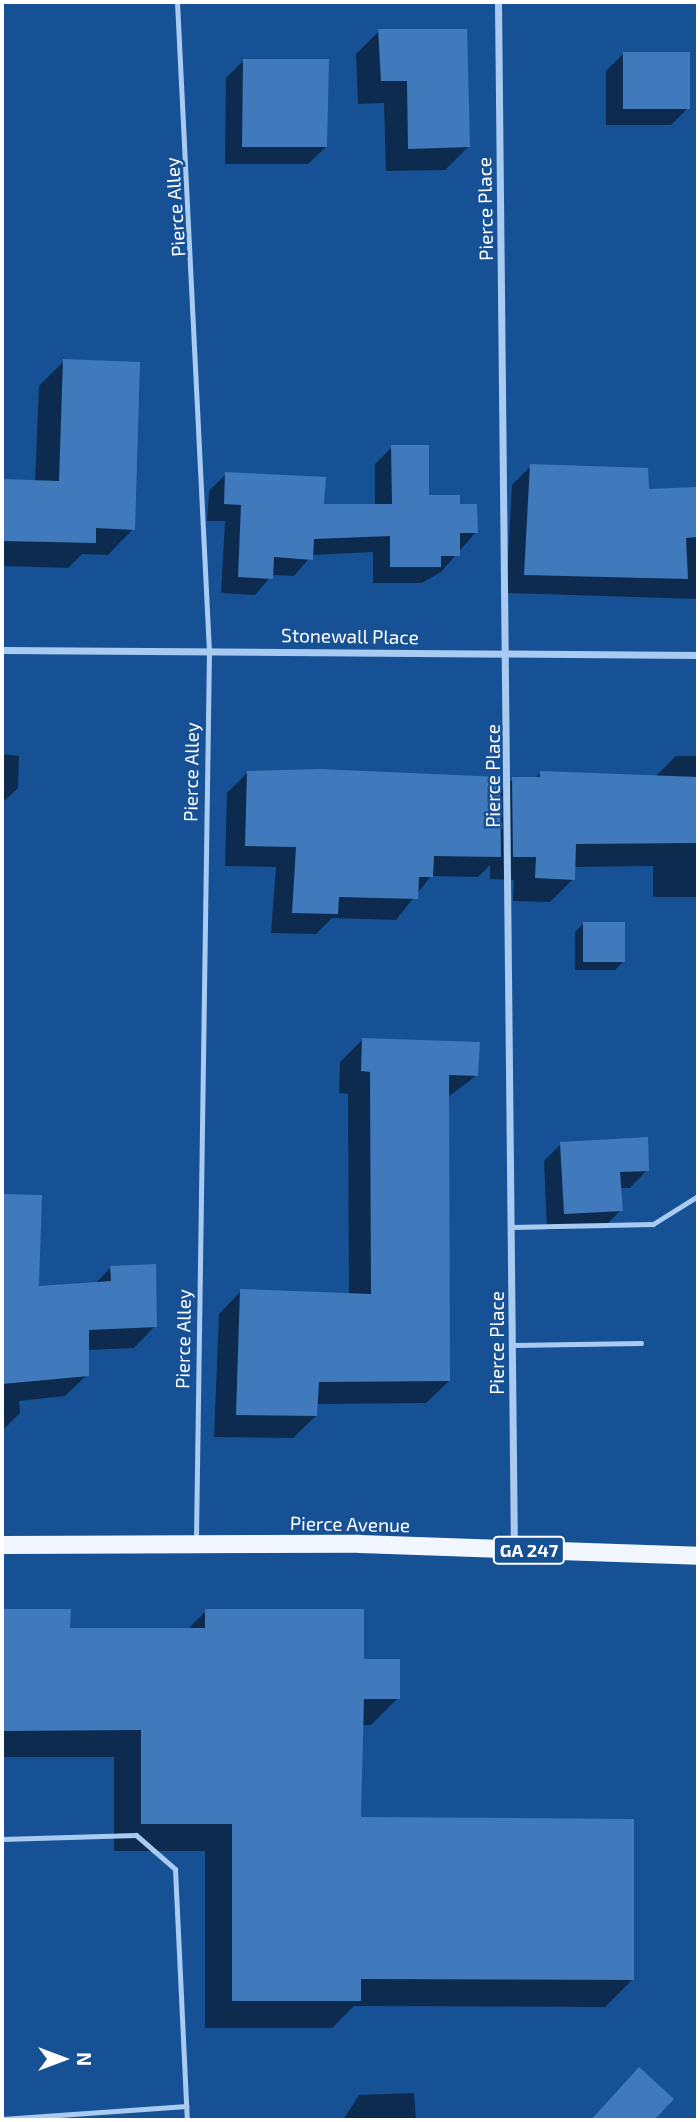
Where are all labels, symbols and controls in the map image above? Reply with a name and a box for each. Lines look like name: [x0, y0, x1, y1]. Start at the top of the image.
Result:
street label: Pierce Alley: [160, 156, 190, 258]
street label: Pierce Place: [473, 157, 497, 261]
street label: Stonewall Place: [281, 623, 419, 649]
street label: Pierce Alley: [179, 722, 203, 822]
street label: Pierce Place: [482, 724, 504, 828]
street label: Pierce Alley: [171, 1289, 195, 1389]
street label: Pierce Place: [486, 1291, 508, 1395]
street label: Pierce Avenue: [289, 1512, 411, 1536]
road number: GA 247: [492, 1535, 566, 1564]
north arrow: [28, 2024, 98, 2094]
text: N: [73, 2052, 96, 2066]

